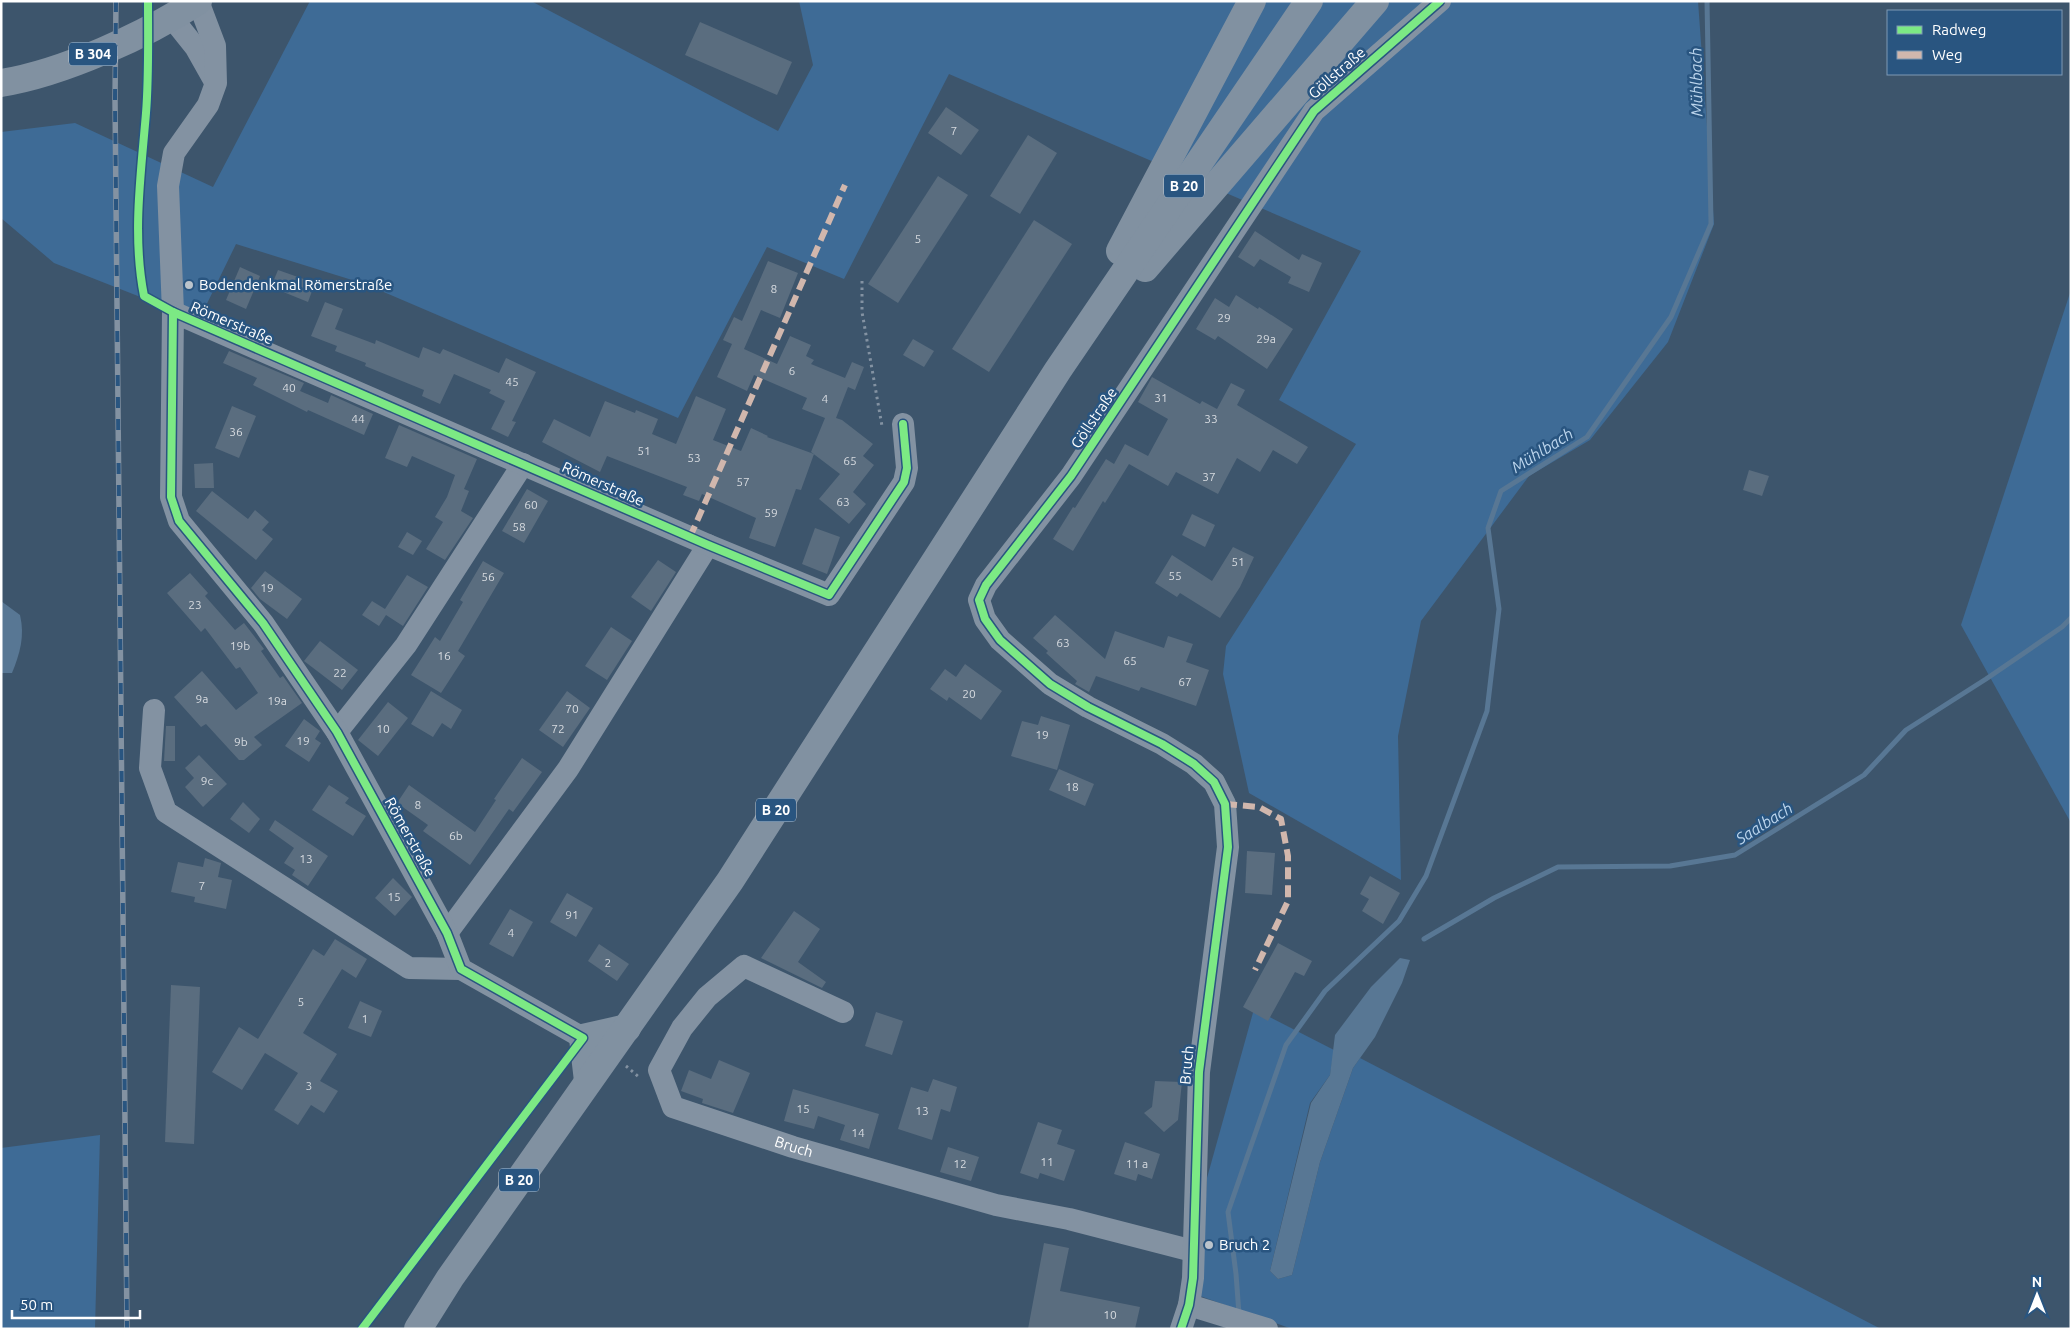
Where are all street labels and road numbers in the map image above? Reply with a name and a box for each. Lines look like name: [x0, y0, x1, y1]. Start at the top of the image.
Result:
road number: B 304: [69, 42, 117, 66]
street label: Göllstraße: [1305, 43, 1369, 102]
road number: B 20: [1164, 175, 1204, 198]
street label: Römerstraße: [188, 297, 276, 348]
street label: Göllstraße: [1067, 384, 1120, 451]
street label: Römerstraße: [559, 458, 647, 509]
street label: Römerstraße: [382, 794, 439, 879]
road number: B 20: [756, 798, 796, 822]
street label: Bruch: [1176, 1045, 1197, 1085]
street label: Bruch: [773, 1132, 815, 1160]
road number: B 20: [499, 1168, 539, 1192]

